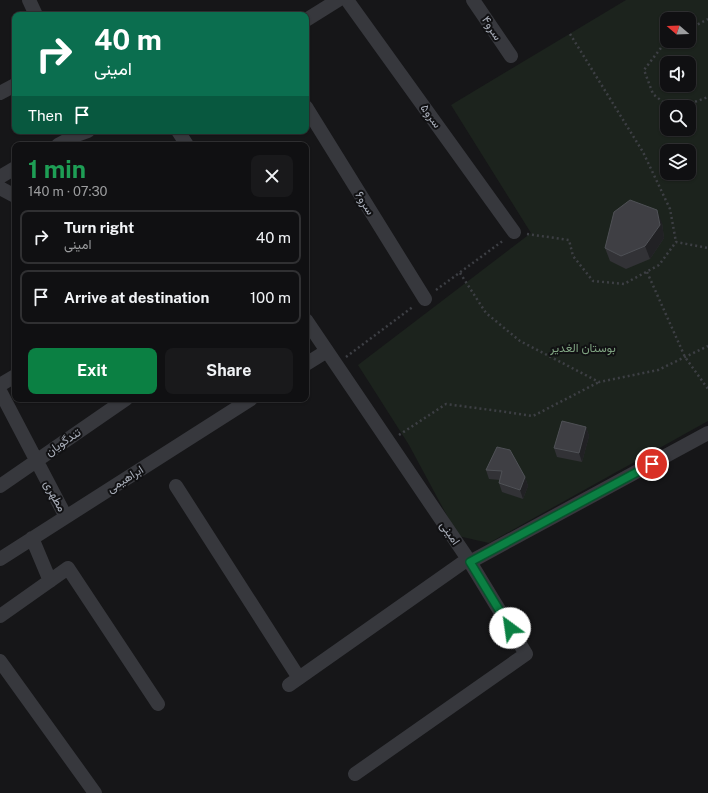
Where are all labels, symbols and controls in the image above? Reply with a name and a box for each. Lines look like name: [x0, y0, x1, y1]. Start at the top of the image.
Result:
north arrow: [660, 12, 696, 48]
map controls: [660, 12, 696, 180]
street label: سرو۴: [478, 13, 505, 43]
text: 40 m: [94, 23, 162, 56]
icon: right: [28, 28, 80, 80]
button: sound: [660, 56, 696, 92]
text: امینی: [94, 58, 132, 79]
button: search: [660, 100, 696, 136]
street label: سرو۵: [417, 101, 444, 131]
icon: arrive: [71, 104, 93, 126]
text: Then: [28, 107, 63, 124]
button: layers: [660, 144, 696, 180]
text: 1 min: [28, 155, 86, 183]
button: close: [251, 155, 293, 197]
text: 140 m · 07:30: [28, 184, 108, 199]
street label: سرو۶: [352, 189, 378, 218]
text: Turn right: [64, 219, 134, 236]
icon: right: [30, 226, 52, 248]
text: 40 m: [256, 229, 291, 246]
text: امینی: [64, 237, 91, 252]
icon: arrive: [30, 286, 52, 308]
text: Arrive at destination: [64, 289, 209, 306]
text: 100 m: [250, 289, 291, 306]
park label: بوستان الغدیر: [549, 341, 616, 356]
button: Exit: [28, 348, 157, 394]
button: Share: [165, 348, 293, 394]
street label: تندگویان: [43, 425, 84, 460]
pin: [635, 447, 669, 481]
icon: arrive: [641, 453, 663, 475]
street label: ابراهیمی: [104, 462, 146, 497]
street label: مطهری: [40, 478, 69, 515]
street label: امینی: [436, 519, 463, 548]
position arrow: [489, 607, 531, 649]

